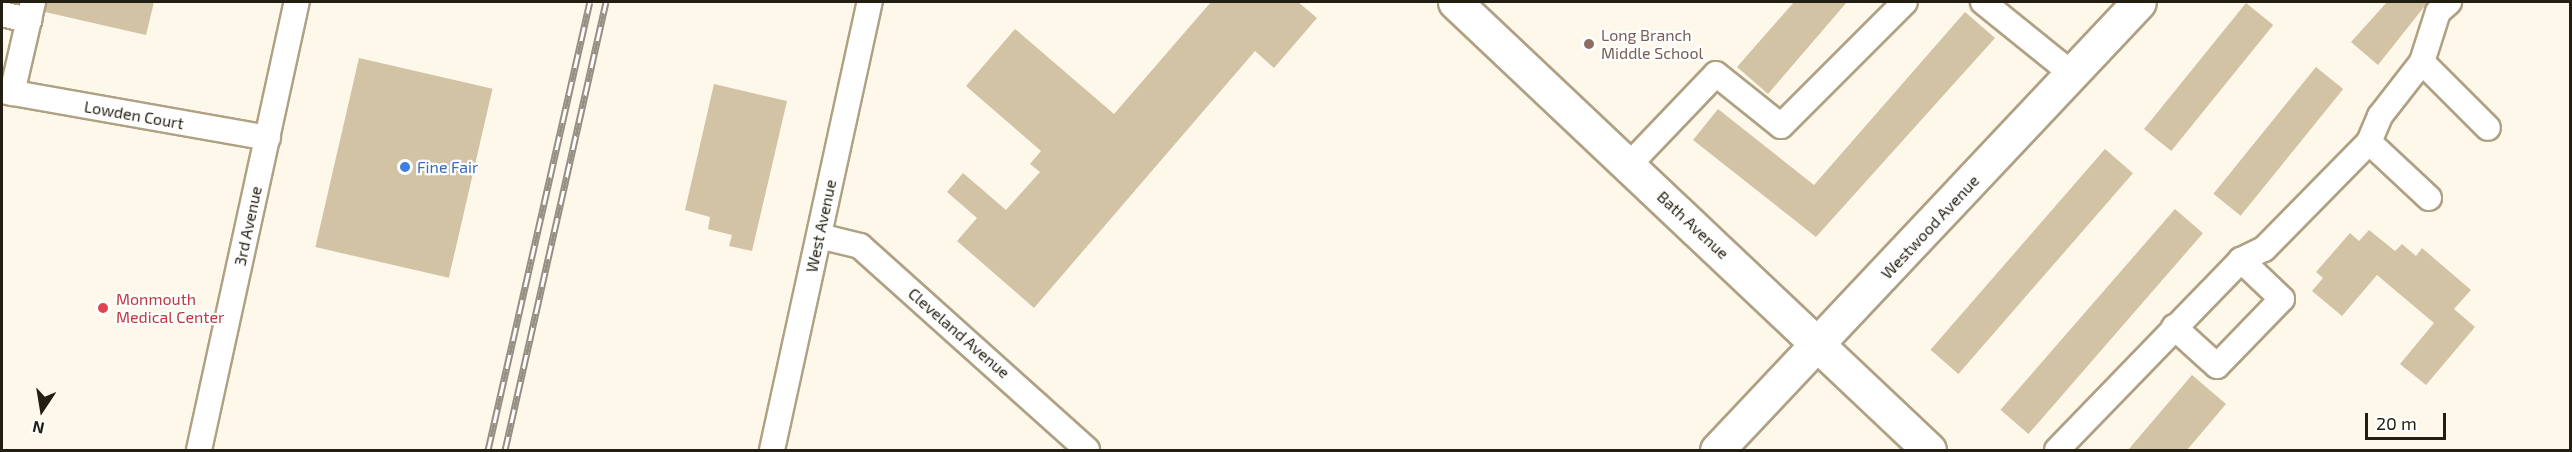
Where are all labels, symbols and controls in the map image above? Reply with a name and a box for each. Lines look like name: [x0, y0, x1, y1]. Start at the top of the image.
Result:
place label: Long Branch Middle School: [1601, 25, 1703, 63]
marker: Long Branch Middle School: [1582, 37, 1596, 51]
street label: Lowden Court: [83, 97, 185, 133]
place label: Fine Fair: [417, 157, 478, 177]
marker: Fine Fair: [398, 160, 412, 174]
street label: Westwood Avenue: [1877, 171, 1983, 283]
street label: West Avenue: [802, 178, 840, 274]
street label: 3rd Avenue: [230, 184, 266, 268]
street label: Bath Avenue: [1653, 187, 1733, 263]
street label: Cleveland Avenue: [904, 284, 1014, 382]
place label: Monmouth Medical Center: [116, 289, 225, 327]
marker: Monmouth Medical Center: [94, 299, 112, 317]
north arrow: [12, 380, 72, 440]
scale bar: [2368, 401, 2449, 439]
text: 20 m: [2376, 412, 2417, 434]
text: N: [31, 418, 46, 439]

